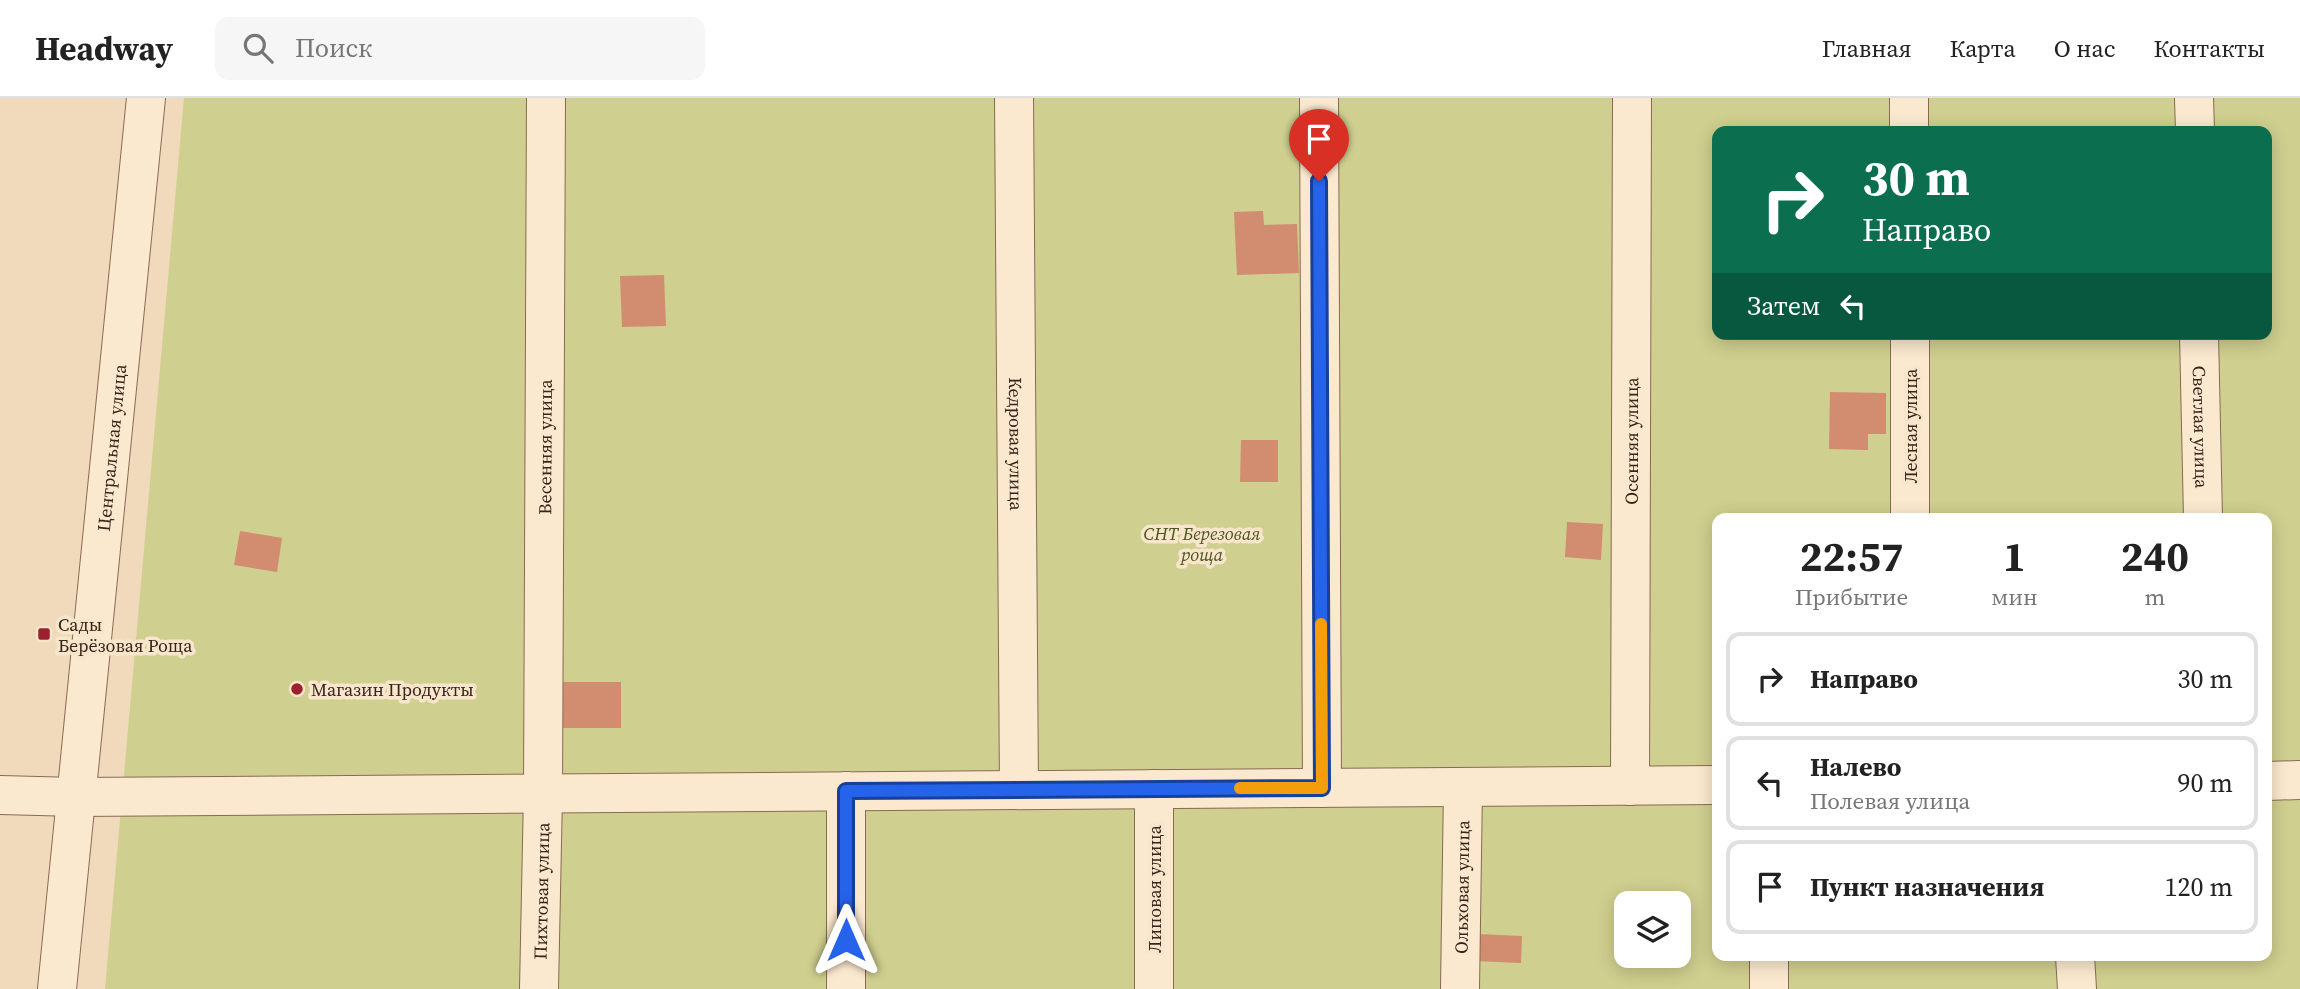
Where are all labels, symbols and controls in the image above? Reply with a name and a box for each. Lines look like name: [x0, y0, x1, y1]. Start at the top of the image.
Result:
search box: [215, 17, 705, 80]
text: Headway: [35, 26, 173, 71]
icon: search: [239, 29, 277, 67]
text: Поиск: [295, 30, 373, 66]
text: Главная: [1822, 32, 1911, 65]
text: Карта: [1949, 32, 2016, 65]
text: О нас: [2054, 32, 2115, 65]
text: Контакты: [2153, 32, 2265, 65]
pin: [1289, 109, 1349, 181]
icon: arrive: [1300, 120, 1338, 158]
text: 30 m: [1862, 144, 1970, 211]
icon: right: [1747, 154, 1838, 245]
text: Направо: [1862, 208, 1991, 252]
icon: left: [1834, 287, 1872, 325]
text: Затем: [1747, 288, 1820, 324]
street label: Центральная улица: [90, 362, 132, 532]
street label: Светлая улица: [2187, 365, 2215, 489]
street label: Лесная улица: [1898, 368, 1923, 484]
street label: Осенняя улица: [1618, 376, 1644, 505]
street label: Кедровая улица: [1004, 377, 1029, 512]
street label: Весенняя улица: [532, 378, 557, 515]
park label: СНТ Березовая роща: [1144, 521, 1260, 567]
text: 22:57: [1800, 527, 1903, 585]
text: 1: [2003, 527, 2026, 585]
text: 240: [2121, 527, 2189, 585]
text: Прибытие: [1795, 581, 1908, 613]
text: мин: [1991, 581, 2038, 613]
text: m: [2144, 581, 2165, 613]
place label: Сады Берёзовая Роща: [58, 612, 193, 658]
marker: Сады Берёзовая Роща: [36, 626, 52, 642]
icon: right: [1751, 660, 1789, 698]
text: Направо: [1810, 661, 1918, 697]
text: 30 m: [2178, 661, 2233, 697]
place label: Магазин Продукты: [311, 677, 474, 702]
marker: Магазин Продукты: [289, 681, 305, 697]
text: Налево: [1810, 749, 1901, 785]
icon: left: [1751, 764, 1789, 802]
text: 90 m: [2178, 765, 2233, 801]
text: Полевая улица: [1810, 785, 1970, 817]
street label: Ольховая улица: [1448, 819, 1475, 954]
street label: Пихтовая улица: [527, 821, 555, 960]
street label: Липовая улица: [1142, 824, 1167, 953]
icon: arrive: [1751, 868, 1789, 906]
text: Пункт назначения: [1810, 869, 2044, 905]
text: 120 m: [2165, 869, 2233, 905]
map controls: [1614, 891, 1691, 968]
button: layers: [1614, 891, 1691, 968]
position arrow: [809, 903, 883, 977]

